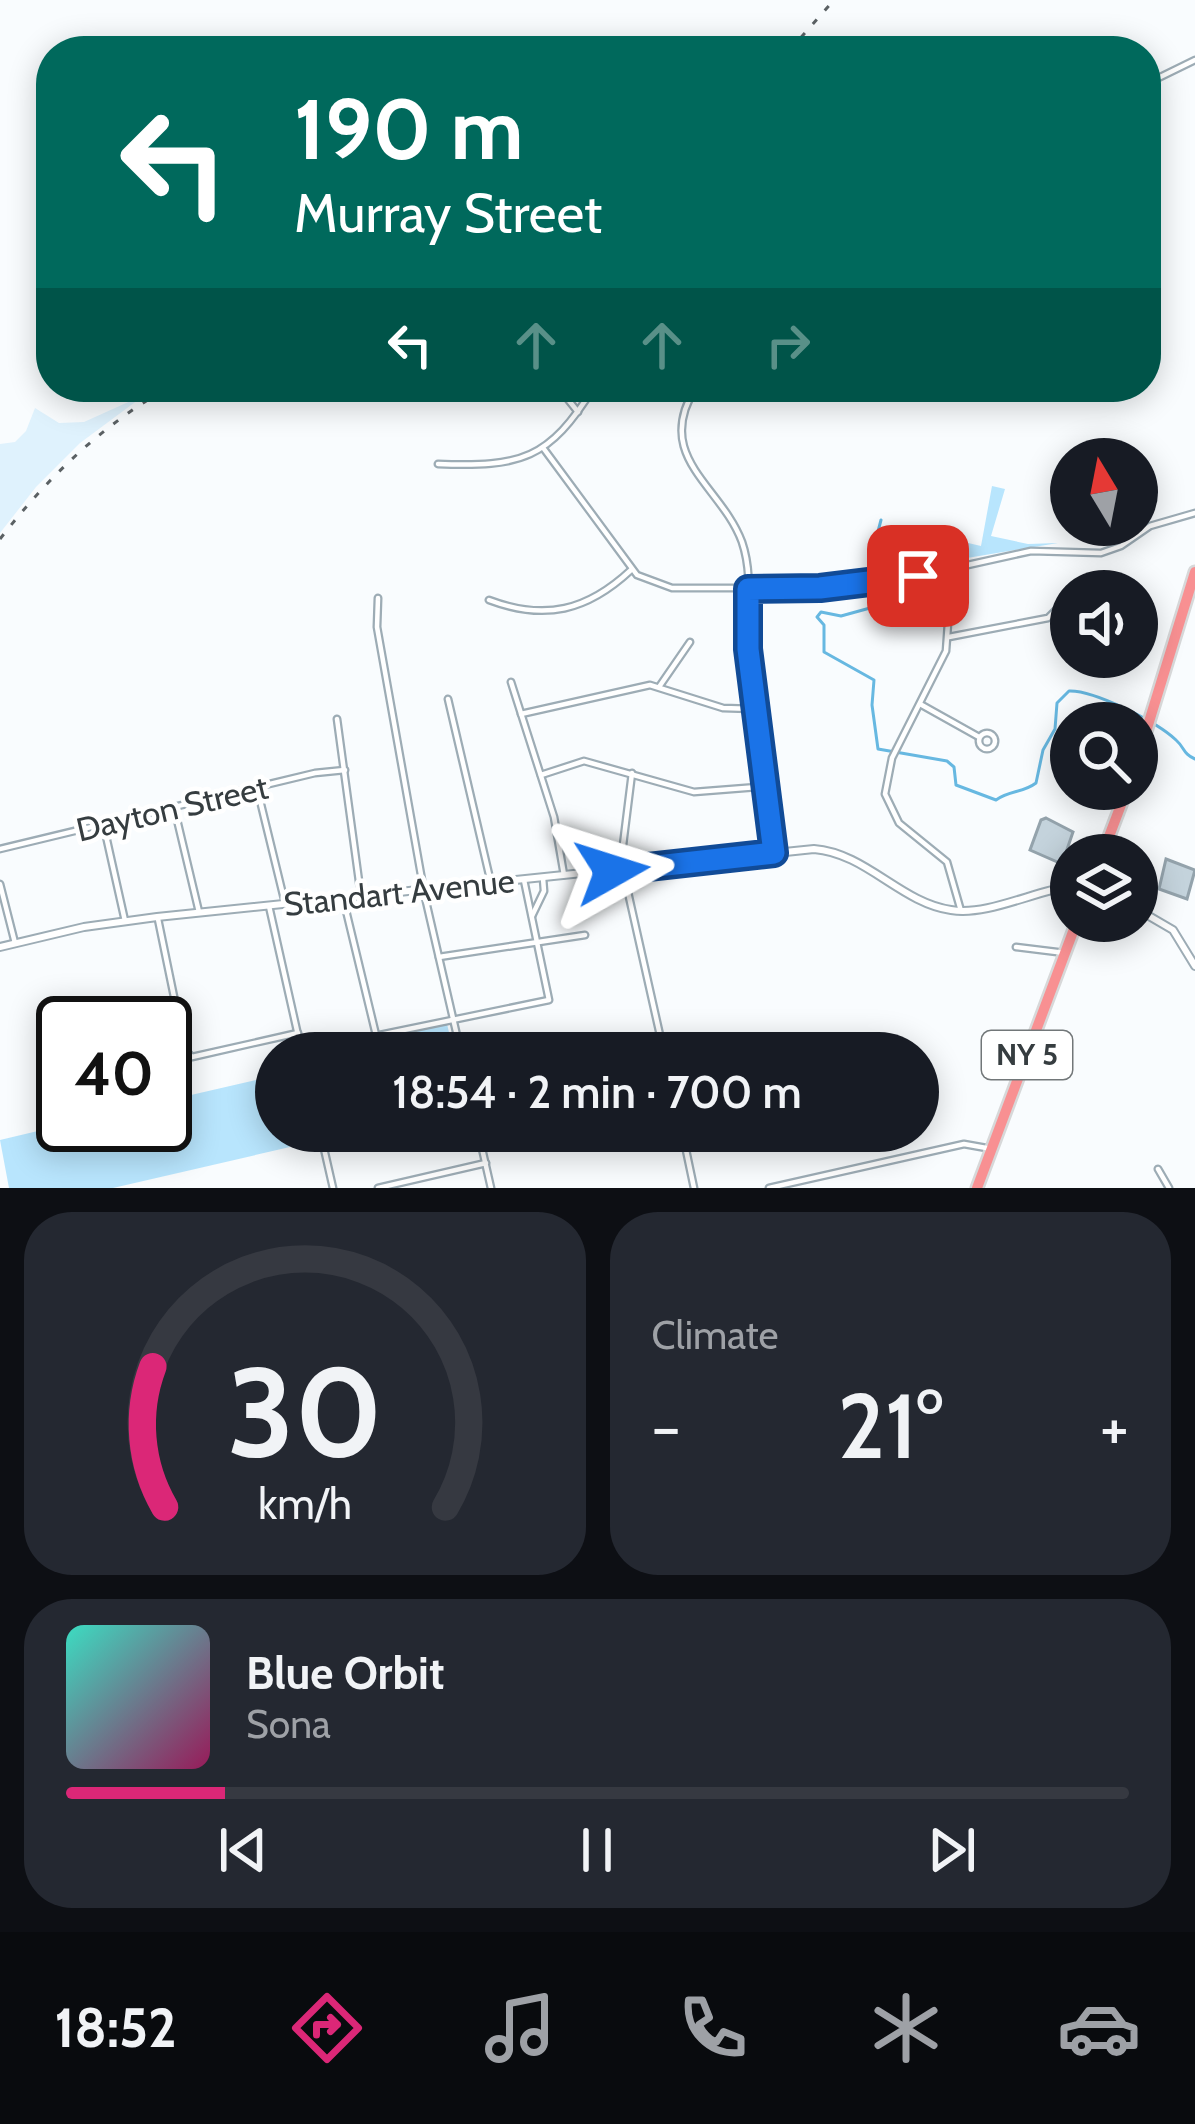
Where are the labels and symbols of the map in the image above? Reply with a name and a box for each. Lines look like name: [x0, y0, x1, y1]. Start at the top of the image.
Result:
north arrow: [1050, 438, 1158, 546]
pin: [867, 525, 969, 627]
street label: Dayton Street: [72, 767, 272, 849]
position arrow: [549, 808, 675, 934]
street label: Standart Avenue: [282, 860, 516, 924]
speed limit sign: 40: [36, 996, 192, 1152]
road number: NY 5: [982, 1031, 1072, 1079]

